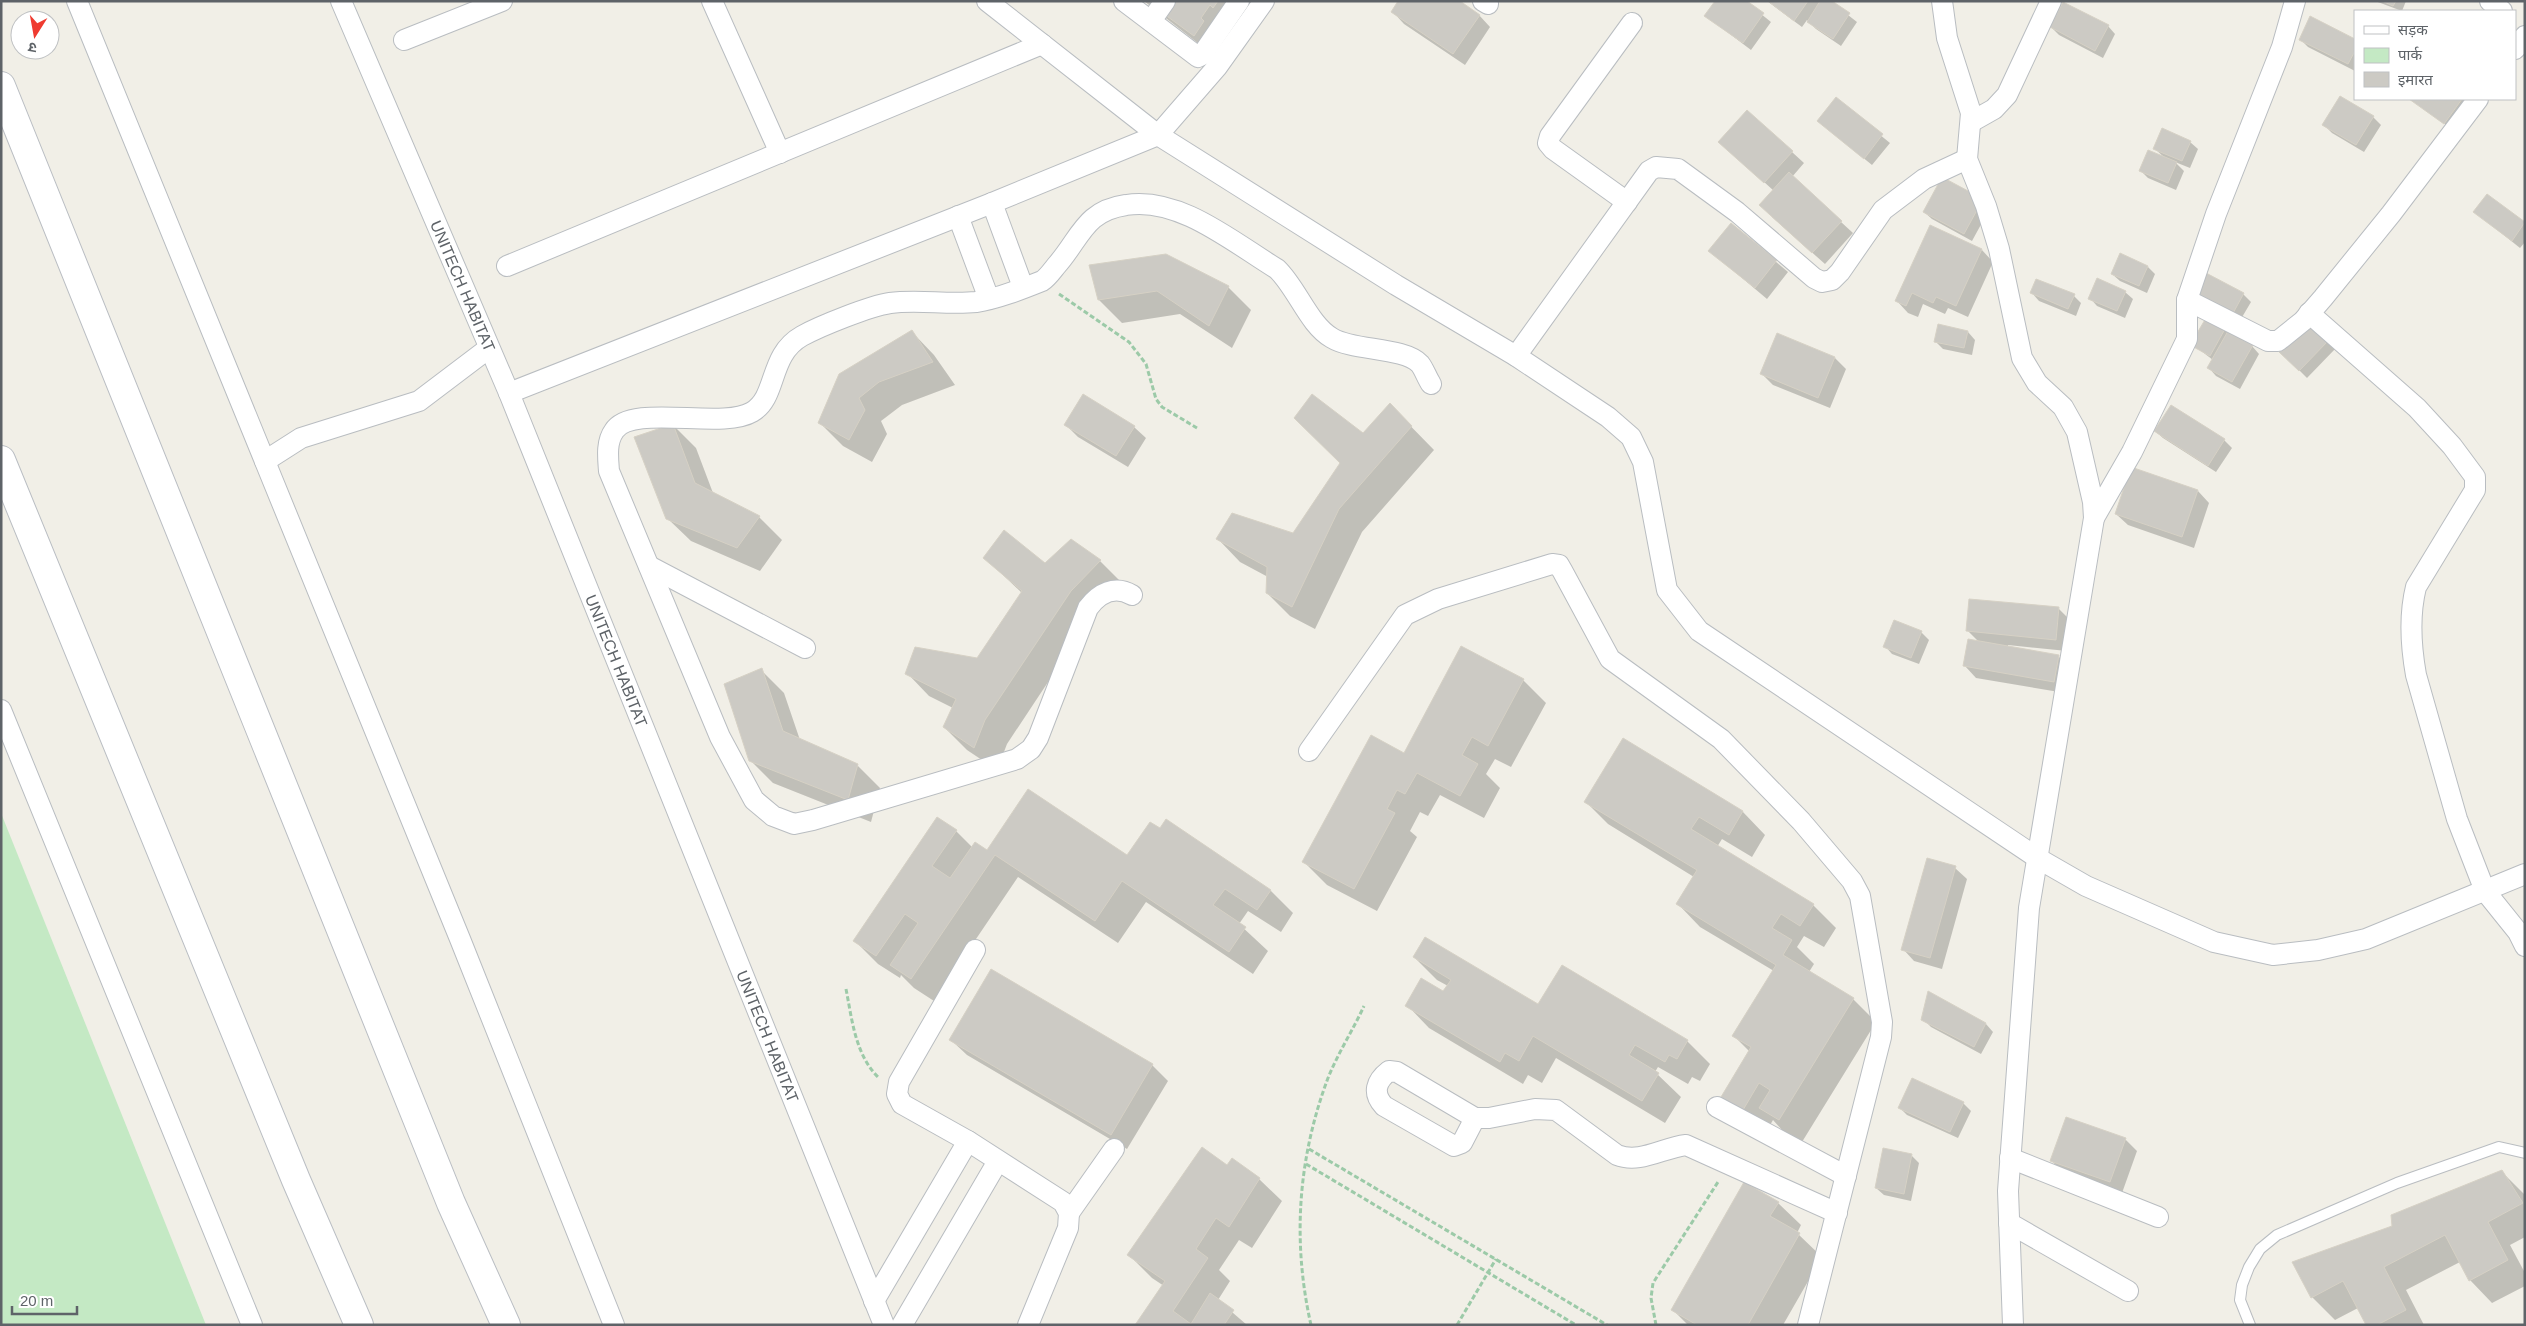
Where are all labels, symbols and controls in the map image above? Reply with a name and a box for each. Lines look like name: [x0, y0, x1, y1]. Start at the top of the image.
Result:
north arrow: [10, 10, 60, 60]
legend: [2354, 10, 2516, 100]
text: सड़क: [2398, 21, 2428, 38]
text: उ: [26, 39, 38, 56]
text: पार्क: [2398, 46, 2422, 63]
text: इमारत: [2398, 71, 2433, 88]
street label: UNITECH HABITAT: [427, 218, 498, 354]
street label: UNITECH HABITAT: [582, 592, 650, 730]
street label: UNITECH HABITAT: [733, 968, 802, 1105]
scale bar: [12, 1284, 78, 1316]
text: 20 m: [20, 1292, 53, 1309]

